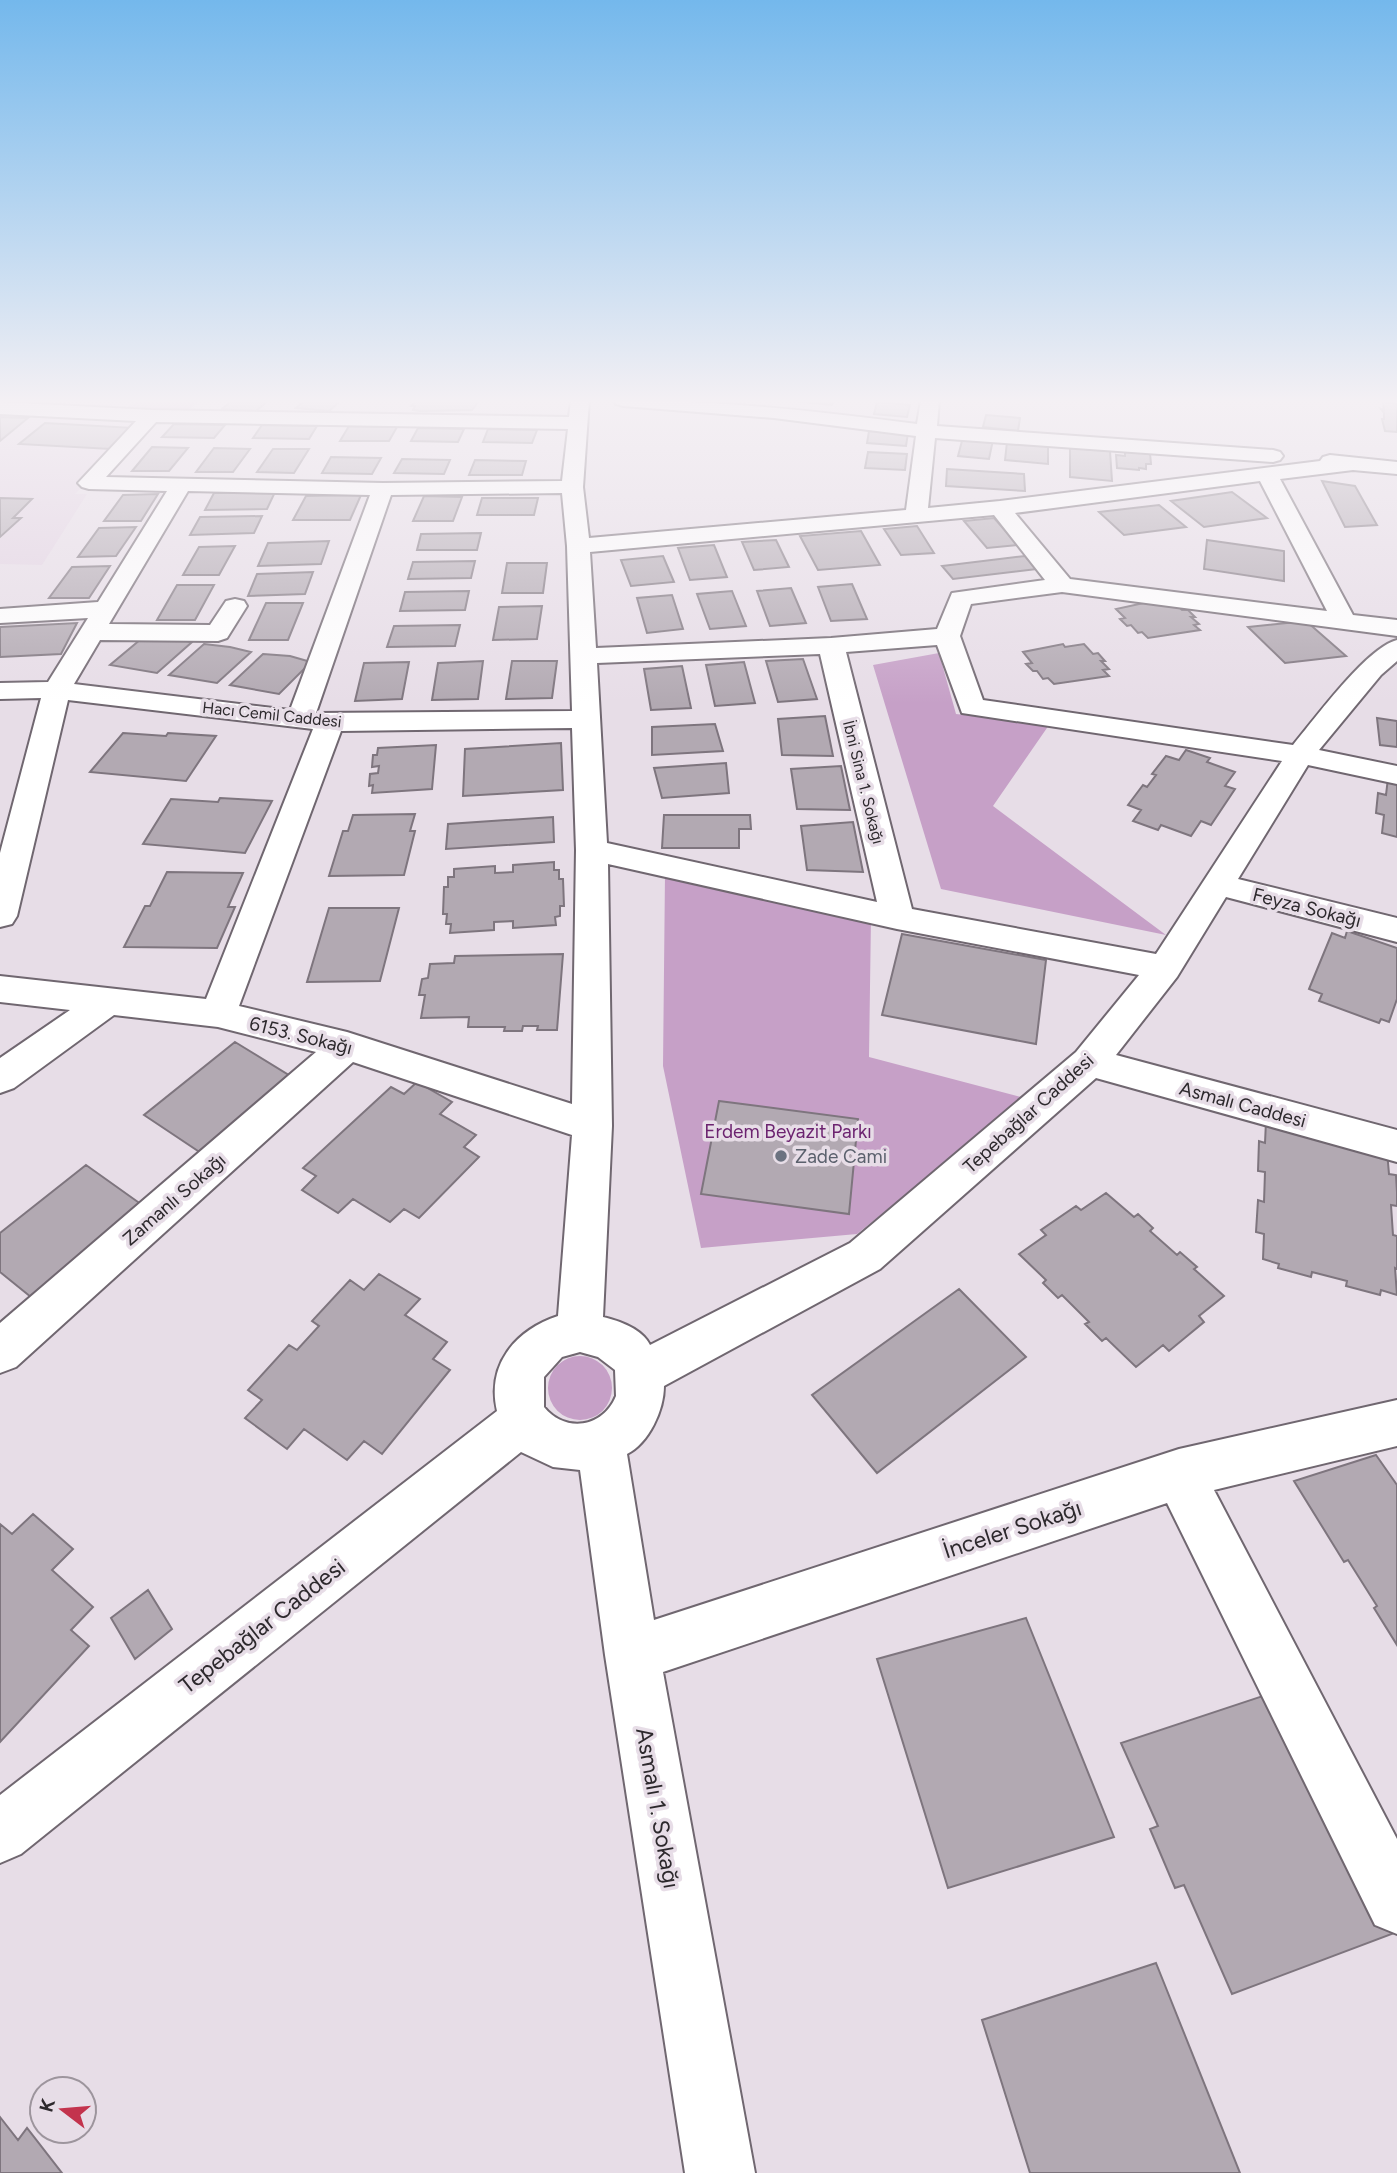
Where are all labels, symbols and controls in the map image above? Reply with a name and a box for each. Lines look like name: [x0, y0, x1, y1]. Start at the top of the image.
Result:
street label: Hacı Cemil Caddesi: [201, 698, 343, 731]
street label: İbni Sina 1. Sokağı: [839, 718, 888, 846]
street label: Feyza Sokağı: [1250, 883, 1364, 932]
street label: 6153. Sokağı: [247, 1012, 355, 1059]
street label: Tepebağlar Caddesi: [958, 1049, 1098, 1178]
street label: Asmalı Caddesi: [1177, 1077, 1309, 1132]
park label: Erdem Beyazit Parkı: [704, 1120, 872, 1143]
place label: Zade Cami: [795, 1145, 887, 1168]
marker: Zade Cami: [773, 1148, 789, 1164]
street label: Zamanlı Sokağı: [118, 1149, 230, 1250]
street label: İnceler Sokağı: [939, 1493, 1085, 1565]
street label: Tepebağlar Caddesi: [173, 1553, 351, 1699]
street label: Asmalı 1. Sokağı: [630, 1726, 686, 1890]
north arrow: [28, 2075, 98, 2145]
text: K: [34, 2096, 60, 2115]

